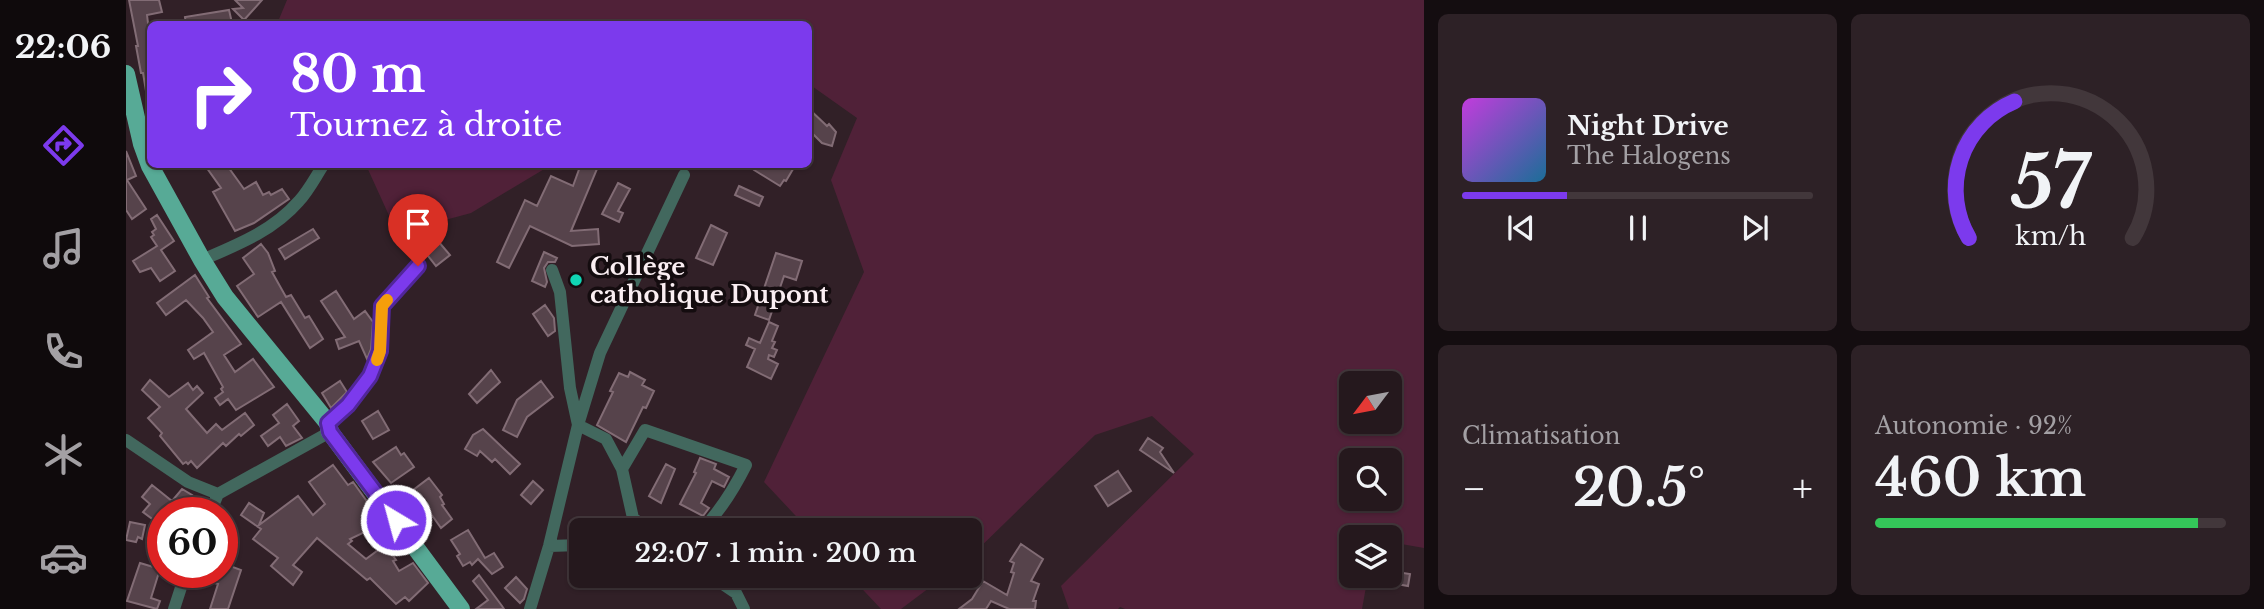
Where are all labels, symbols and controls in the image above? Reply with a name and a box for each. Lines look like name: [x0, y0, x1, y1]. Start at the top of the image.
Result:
text: 22:06: [15, 27, 111, 67]
text: 80 m: [290, 44, 425, 105]
icon: right: [175, 49, 266, 140]
text: Tournez à droite: [290, 105, 563, 145]
text: Night Drive: [1567, 110, 1729, 142]
icon: directions: [39, 121, 88, 170]
text: 57: [2010, 138, 2092, 229]
text: The Halogens: [1567, 142, 1731, 170]
pin: [388, 194, 448, 266]
icon: arrive: [399, 205, 437, 243]
icon: previous: [1502, 209, 1540, 247]
icon: pause: [1619, 209, 1657, 247]
icon: next: [1736, 209, 1774, 247]
text: km/h: [2015, 221, 2086, 252]
icon: music: [39, 224, 88, 273]
place label: Collège catholique Dupont: [590, 252, 829, 309]
marker: Collège catholique Dupont: [568, 272, 584, 288]
icon: phone: [39, 327, 88, 376]
north arrow: [1339, 371, 1402, 434]
map controls: [1339, 371, 1402, 588]
text: Autonomie · 92%: [1875, 412, 2072, 440]
text: Climatisation: [1462, 422, 1620, 450]
icon: climate: [39, 430, 88, 479]
text: 460 km: [1875, 446, 2086, 510]
button: search: [1339, 448, 1402, 511]
text: 20.5°: [1573, 456, 1705, 520]
text: −: [1462, 465, 1486, 512]
text: +: [1792, 465, 1813, 512]
position arrow: [359, 483, 433, 557]
speed limit sign: 60: [147, 497, 238, 588]
button: layers: [1339, 525, 1402, 588]
icon: car: [39, 533, 88, 582]
text: 22:07 · 1 min · 200 m: [635, 537, 916, 569]

